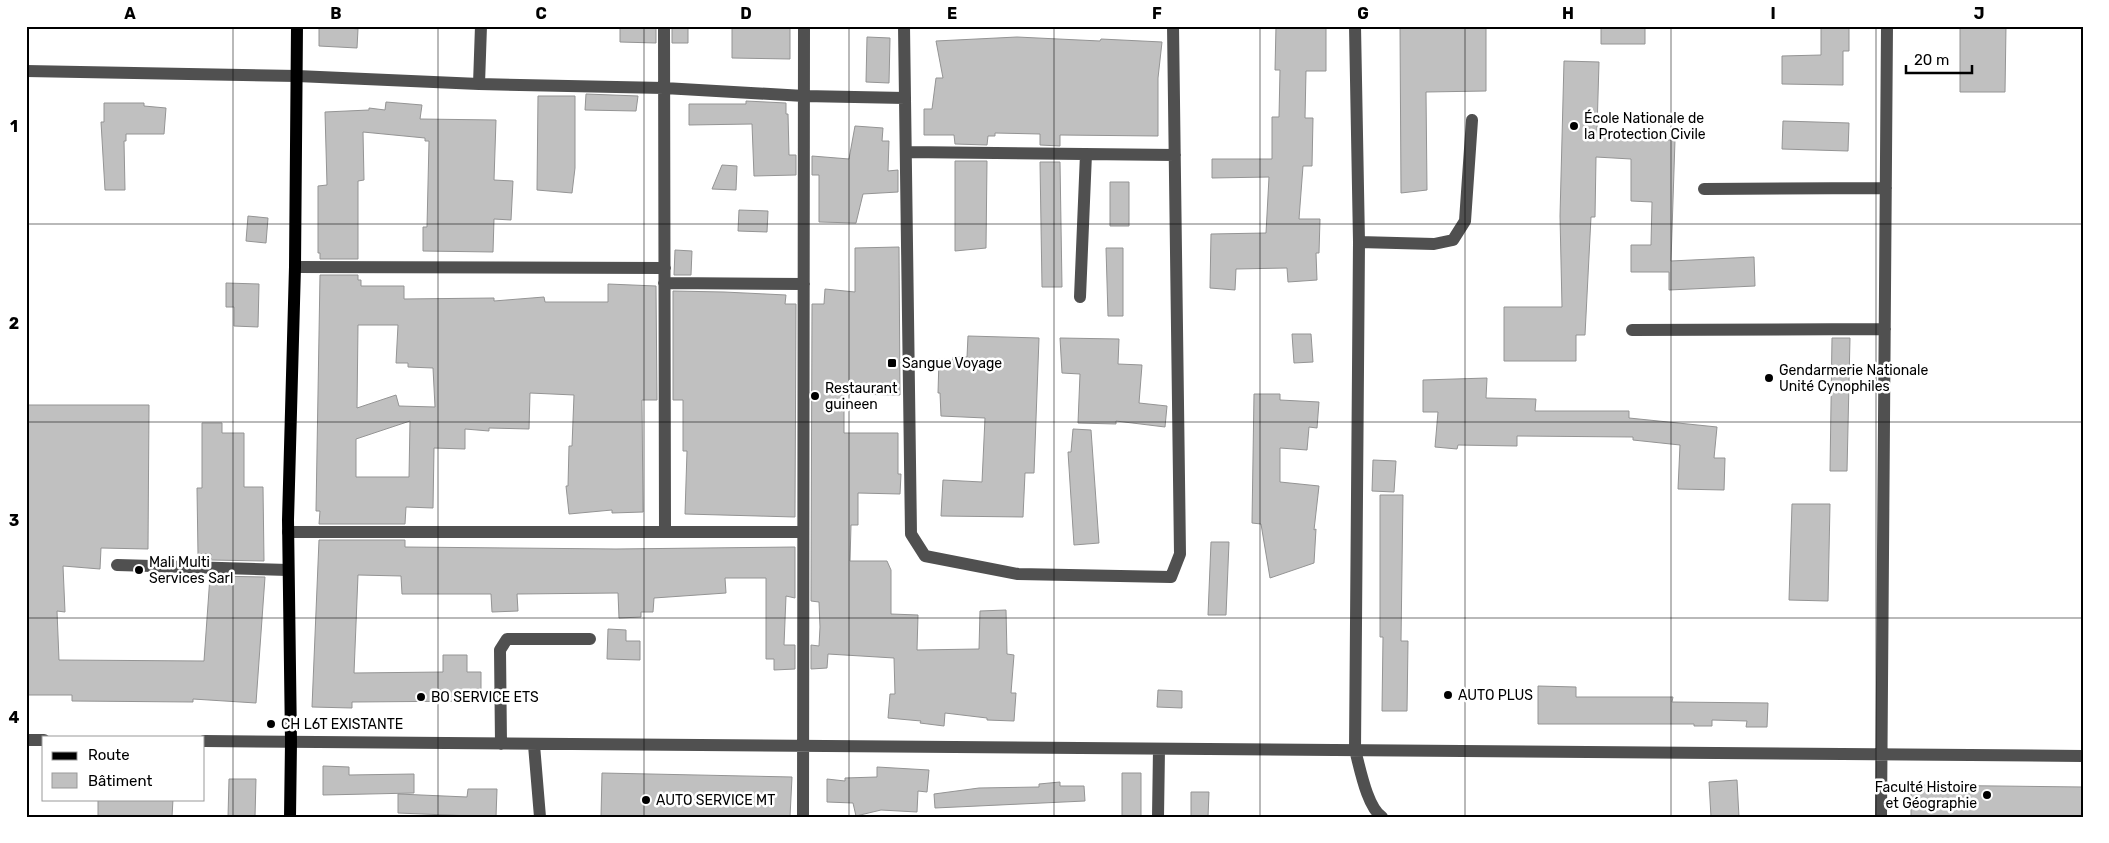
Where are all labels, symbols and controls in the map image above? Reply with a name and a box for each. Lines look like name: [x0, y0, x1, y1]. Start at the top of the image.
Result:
text: A: [124, 4, 136, 23]
text: B: [330, 4, 342, 23]
text: C: [535, 4, 547, 23]
text: D: [740, 4, 752, 23]
text: E: [947, 4, 957, 23]
text: F: [1152, 4, 1162, 23]
text: G: [1357, 4, 1369, 23]
text: H: [1562, 4, 1574, 23]
text: I: [1770, 4, 1776, 23]
text: J: [1974, 4, 1984, 23]
scale bar: [1906, 42, 1973, 74]
text: 20 m: [1914, 51, 1949, 69]
place label: École Nationale de la Protection Civile: [1584, 109, 1706, 143]
text: 1: [10, 117, 18, 136]
marker: École Nationale de la Protection Civile: [1568, 120, 1580, 132]
text: 2: [9, 314, 19, 333]
place label: Sangue Voyage: [902, 355, 1002, 372]
marker: Sangue Voyage: [886, 357, 898, 369]
place label: Gendarmerie Nationale Unité Cynophiles: [1779, 362, 1928, 395]
marker: Gendarmerie Nationale Unité Cynophiles: [1763, 372, 1775, 384]
place label: Restaurant guineen: [825, 380, 898, 413]
marker: Restaurant guineen: [809, 390, 821, 402]
text: 3: [9, 511, 19, 530]
place label: Mali Multi Services Sarl: [149, 554, 233, 587]
marker: Mali Multi Services Sarl: [133, 564, 145, 576]
place label: AUTO PLUS: [1458, 687, 1533, 704]
place label: BO SERVICE ETS: [431, 689, 539, 706]
marker: AUTO PLUS: [1442, 689, 1454, 701]
marker: BO SERVICE ETS: [415, 691, 427, 703]
text: 4: [9, 708, 20, 727]
place label: CH L6T EXISTANTE: [281, 716, 403, 733]
marker: CH L6T EXISTANTE: [265, 718, 277, 730]
legend: [42, 736, 205, 800]
text: Route: [88, 746, 130, 764]
text: Bâtiment: [88, 772, 152, 790]
place label: Faculté Histoire et Géographie: [1875, 779, 1977, 812]
marker: Faculté Histoire et Géographie: [1981, 789, 1993, 801]
place label: AUTO SERVICE MT: [656, 792, 775, 809]
marker: AUTO SERVICE MT: [640, 794, 652, 806]

